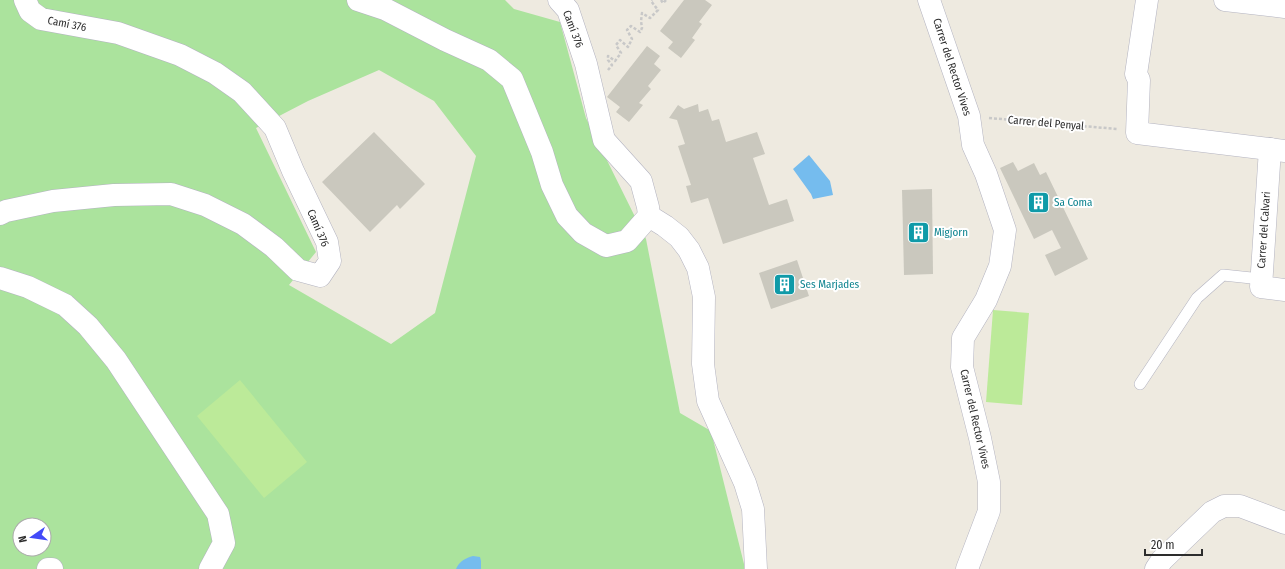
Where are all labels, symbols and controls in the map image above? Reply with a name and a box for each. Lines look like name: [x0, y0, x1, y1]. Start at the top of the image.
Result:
street label: Camí 376: [560, 8, 586, 50]
street label: Camí 376: [46, 14, 88, 34]
street label: Carrer del Rector Vives: [930, 17, 974, 118]
street label: Carrer del Penyal: [1007, 113, 1085, 133]
building icon: Sa Coma: [1026, 189, 1052, 215]
street label: Carrer del Calvari: [1255, 191, 1273, 269]
place label: Sa Coma: [1054, 196, 1092, 209]
street label: Camí 376: [304, 207, 332, 249]
building icon: Migjorn: [905, 219, 931, 245]
place label: Migjorn: [934, 226, 968, 239]
building icon: Ses Marjades: [771, 271, 797, 297]
place label: Ses Marjades: [800, 278, 860, 291]
street label: Carrer del Rector Vives: [957, 368, 993, 470]
north arrow: [12, 517, 52, 557]
scale bar: [1145, 531, 1202, 557]
text: N: [16, 534, 30, 544]
text: 20 m: [1151, 538, 1175, 552]

